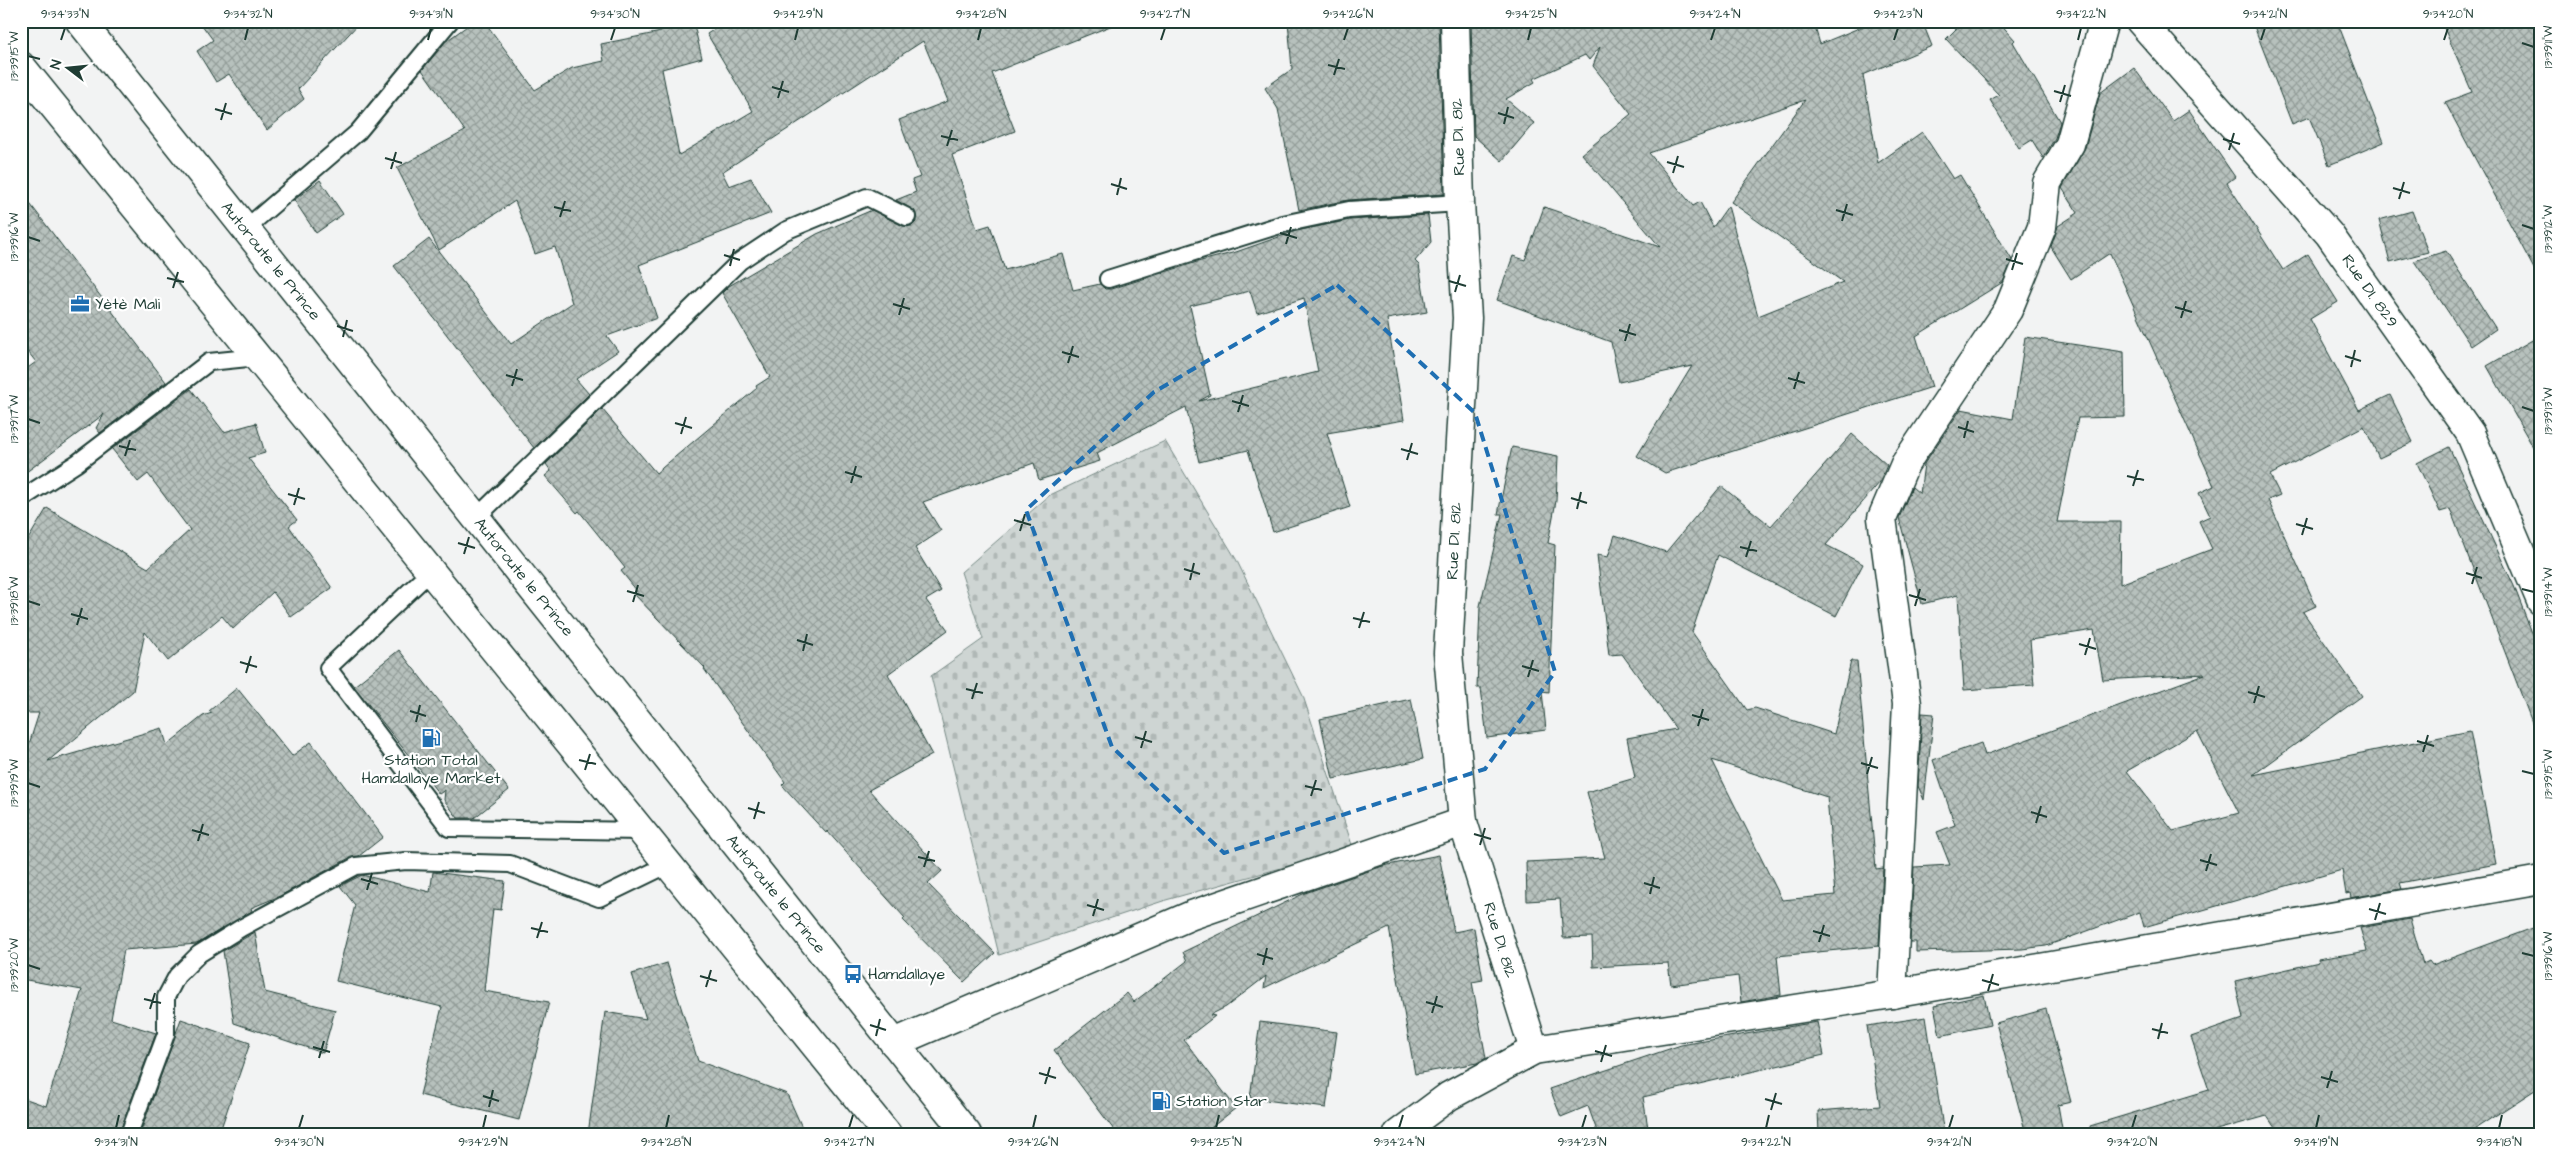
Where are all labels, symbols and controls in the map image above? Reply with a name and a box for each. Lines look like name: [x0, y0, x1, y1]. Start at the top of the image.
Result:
text: 9°34'33"N: [41, 6, 90, 23]
text: 9°34'32"N: [223, 6, 273, 23]
text: 9°34'31"N: [409, 6, 453, 23]
text: 9°34'30"N: [590, 6, 640, 23]
text: 9°34'29"N: [773, 6, 823, 23]
text: 9°34'28"N: [956, 6, 1007, 23]
text: 9°34'27"N: [1140, 6, 1191, 23]
text: 9°34'26"N: [1323, 6, 1374, 23]
text: 9°34'25"N: [1505, 6, 1557, 23]
text: 9°34'24"N: [1689, 6, 1741, 23]
text: 9°34'23"N: [1873, 6, 1923, 23]
text: 9°34'22"N: [2056, 6, 2106, 23]
text: 9°34'21"N: [2243, 6, 2288, 23]
text: 9°34'20"N: [2423, 6, 2474, 23]
text: 13°39'11"W: [2540, 25, 2557, 68]
text: 13°39'15"W: [6, 31, 23, 81]
north arrow: [42, 42, 92, 92]
text: N: [46, 58, 67, 72]
street label: Rue DI. 812: [1446, 98, 1470, 176]
street label: Autoroute le Prince: [216, 197, 326, 325]
text: 13°39'12"W: [2540, 204, 2557, 253]
text: 13°39'16"W: [6, 212, 23, 261]
street label: Rue DI. 829: [2337, 250, 2403, 332]
office icon: Yètè Mali: [69, 293, 91, 315]
place label: Yètè Mali: [95, 293, 161, 315]
text: 13°39'13"W: [2540, 387, 2557, 434]
text: 13°39'17"W: [6, 394, 23, 443]
street label: Rue DI. 812: [1441, 502, 1467, 580]
street label: Autoroute le Prince: [469, 513, 579, 641]
text: 13°39'14"W: [2540, 567, 2557, 616]
text: 13°39'18"W: [6, 576, 23, 625]
fuel station icon: Station Total Hamdallaye Market: [420, 727, 442, 749]
place label: Station Total Hamdallaye Market: [362, 749, 501, 790]
text: 13°39'15"W: [2540, 749, 2557, 799]
text: 13°39'19"W: [6, 758, 23, 807]
street label: Autoroute le Prince: [721, 830, 831, 958]
street label: Rue DI. 812: [1478, 900, 1522, 980]
text: 13°39'16"W: [2540, 931, 2557, 980]
text: 13°39'20"W: [6, 937, 23, 992]
bus stop icon: Hamdallaye: [842, 963, 864, 985]
place label: Hamdallaye: [868, 963, 946, 986]
fuel station icon: Station Star: [1150, 1090, 1172, 1112]
place label: Station Star: [1176, 1090, 1267, 1112]
text: 9°34'31"N: [94, 1134, 138, 1151]
text: 9°34'30"N: [274, 1134, 324, 1151]
text: 9°34'29"N: [458, 1134, 508, 1151]
text: 9°34'28"N: [641, 1134, 692, 1151]
text: 9°34'27"N: [824, 1134, 875, 1151]
text: 9°34'26"N: [1008, 1134, 1059, 1151]
text: 9°34'25"N: [1190, 1134, 1242, 1151]
text: 9°34'24"N: [1373, 1134, 1425, 1151]
text: 9°34'23"N: [1557, 1134, 1607, 1151]
text: 9°34'22"N: [1741, 1134, 1791, 1151]
text: 9°34'21"N: [1927, 1134, 1972, 1151]
text: 9°34'20"N: [2107, 1134, 2158, 1151]
text: 9°34'19"N: [2294, 1134, 2339, 1151]
text: 9°34'18"N: [2476, 1134, 2522, 1151]

